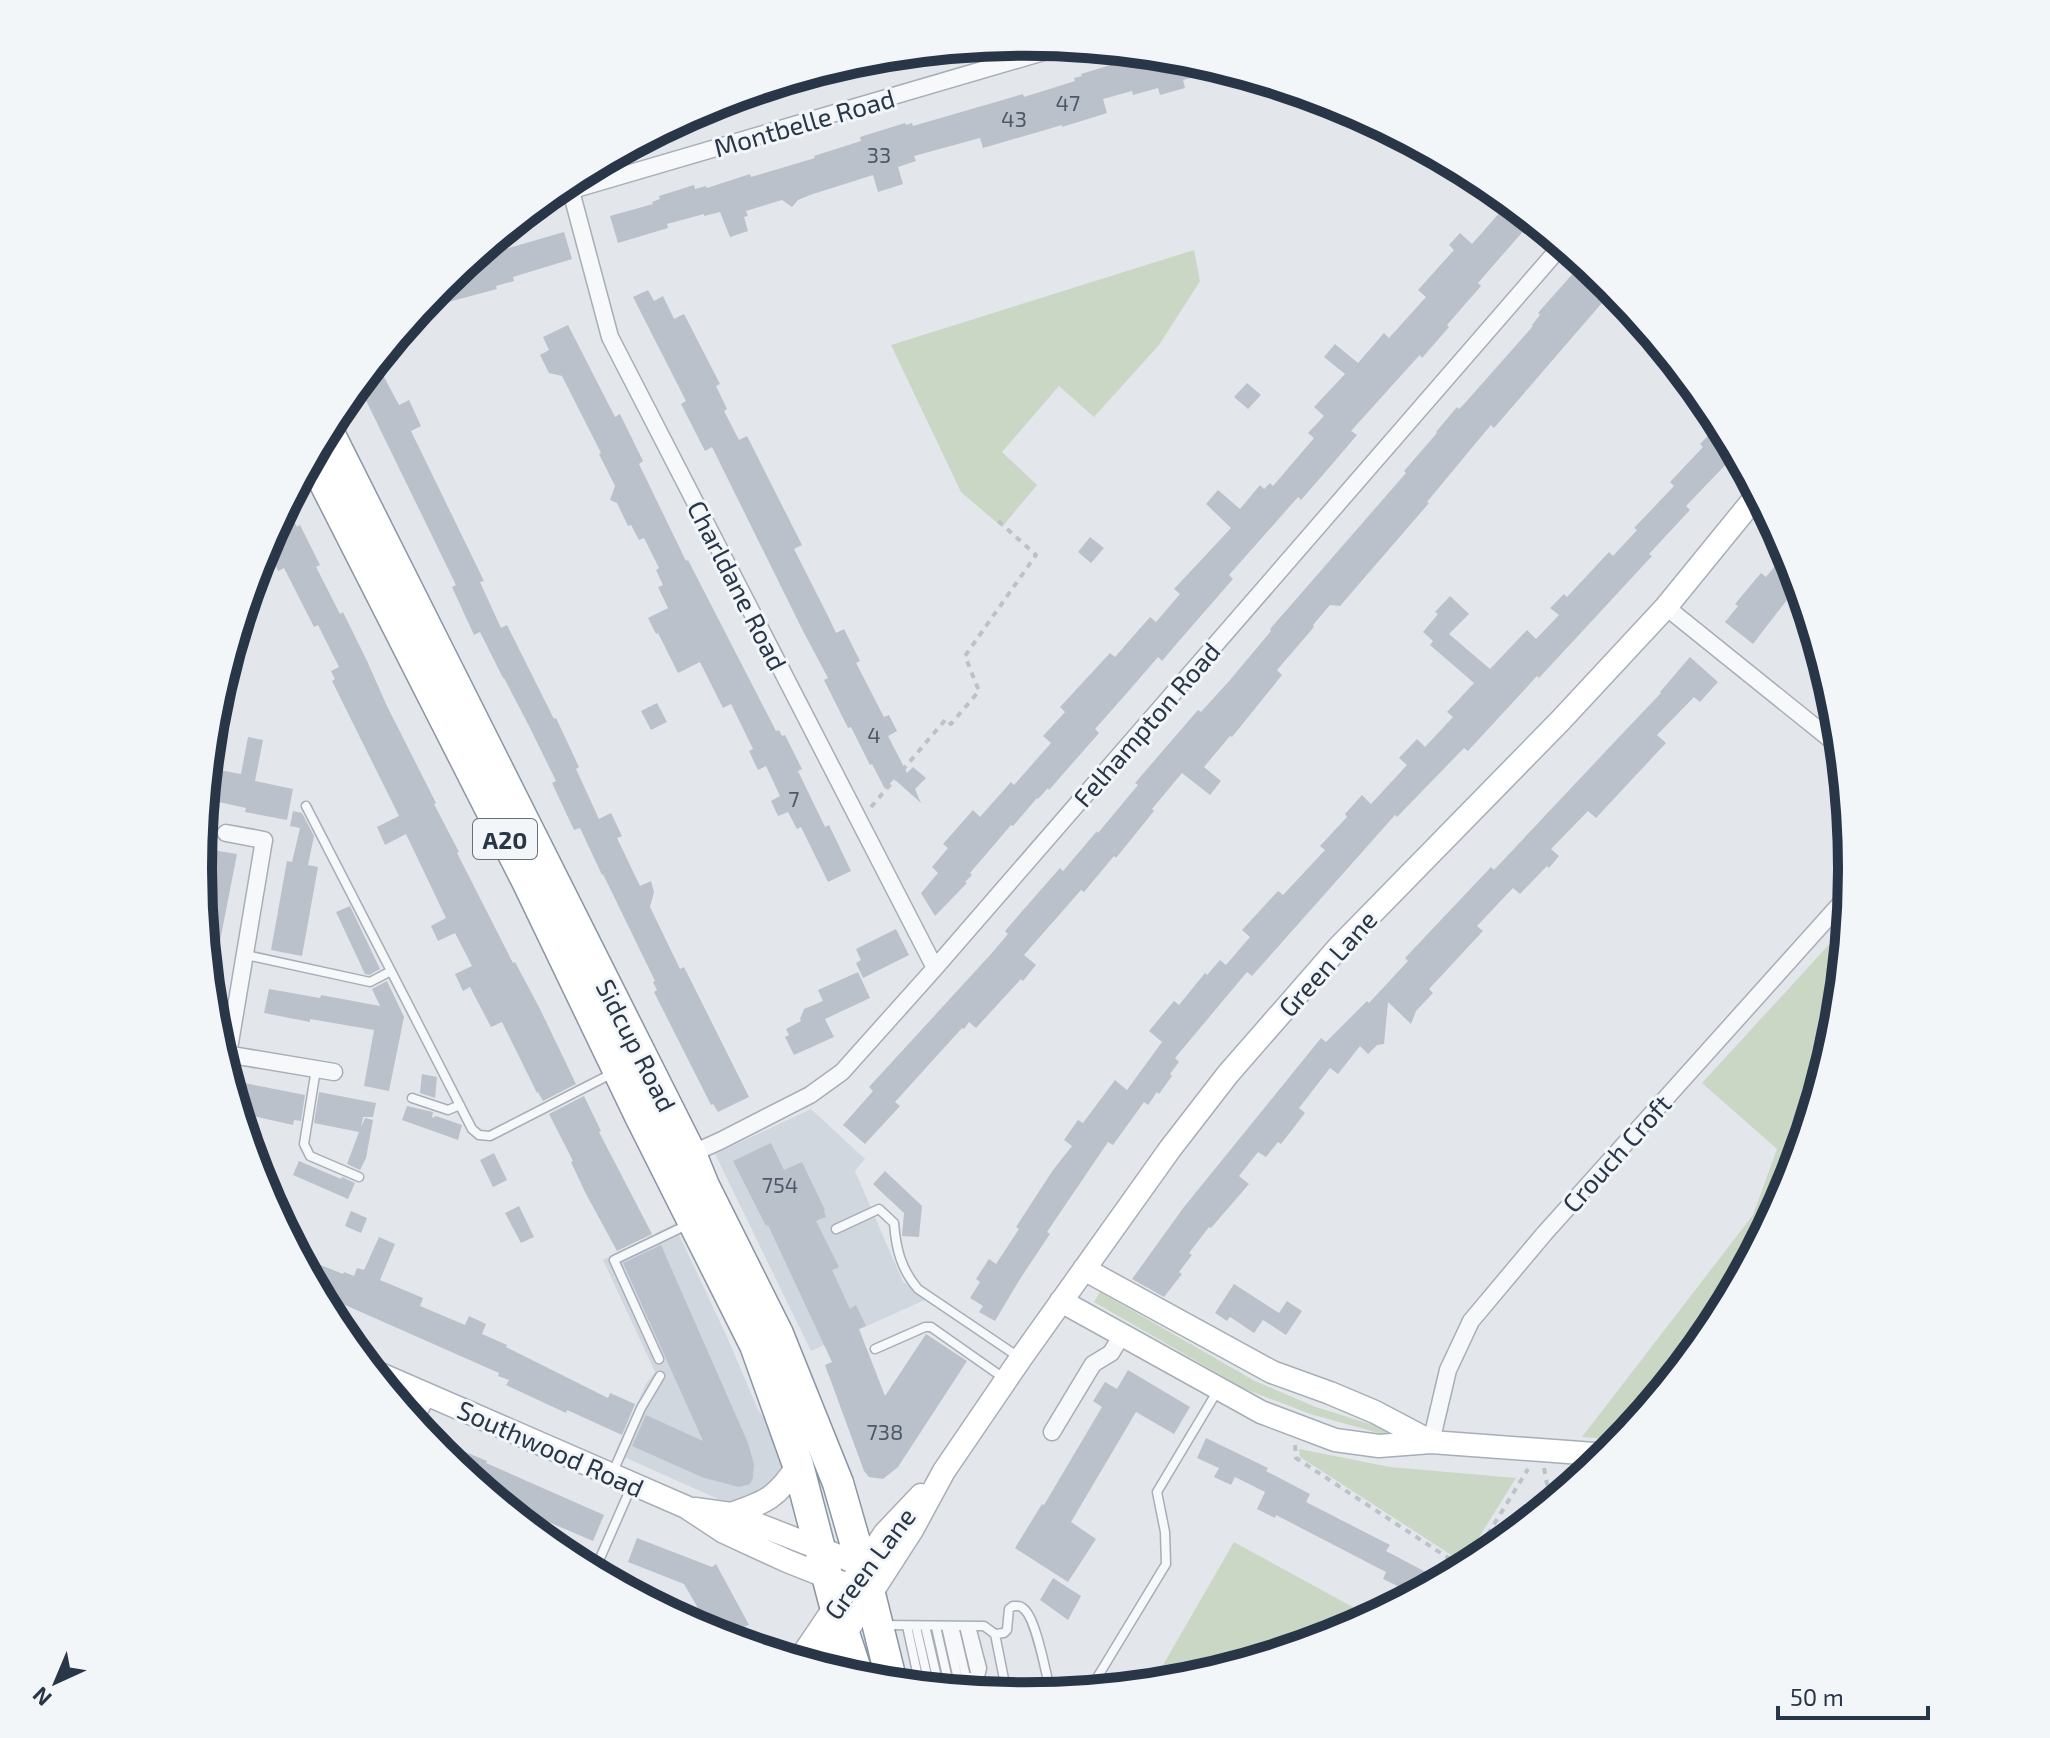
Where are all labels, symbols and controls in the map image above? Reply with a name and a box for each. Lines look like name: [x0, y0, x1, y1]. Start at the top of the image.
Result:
street label: Montbelle Road: [710, 81, 898, 163]
house number: 47: [1056, 89, 1080, 115]
house number: 43: [1001, 105, 1027, 131]
house number: 33: [867, 141, 891, 167]
street label: Charldane Road: [682, 495, 794, 675]
street label: Felhampton Road: [1066, 635, 1226, 813]
house number: 4: [867, 721, 881, 747]
house number: 7: [788, 785, 800, 811]
road number: A20: [473, 819, 537, 859]
street label: Green Lane: [1271, 904, 1383, 1022]
street label: Sidcup Road: [590, 974, 684, 1116]
street label: Crouch Croft: [1555, 1088, 1677, 1218]
house number: 754: [762, 1171, 798, 1197]
street label: Southwood Road: [453, 1393, 649, 1503]
house number: 738: [867, 1418, 903, 1444]
street label: Green Lane: [817, 1501, 921, 1625]
north arrow: [16, 1642, 96, 1722]
scale bar: [1778, 1670, 1928, 1720]
text: N: [27, 1682, 56, 1712]
text: 50 m: [1790, 1682, 1844, 1711]

